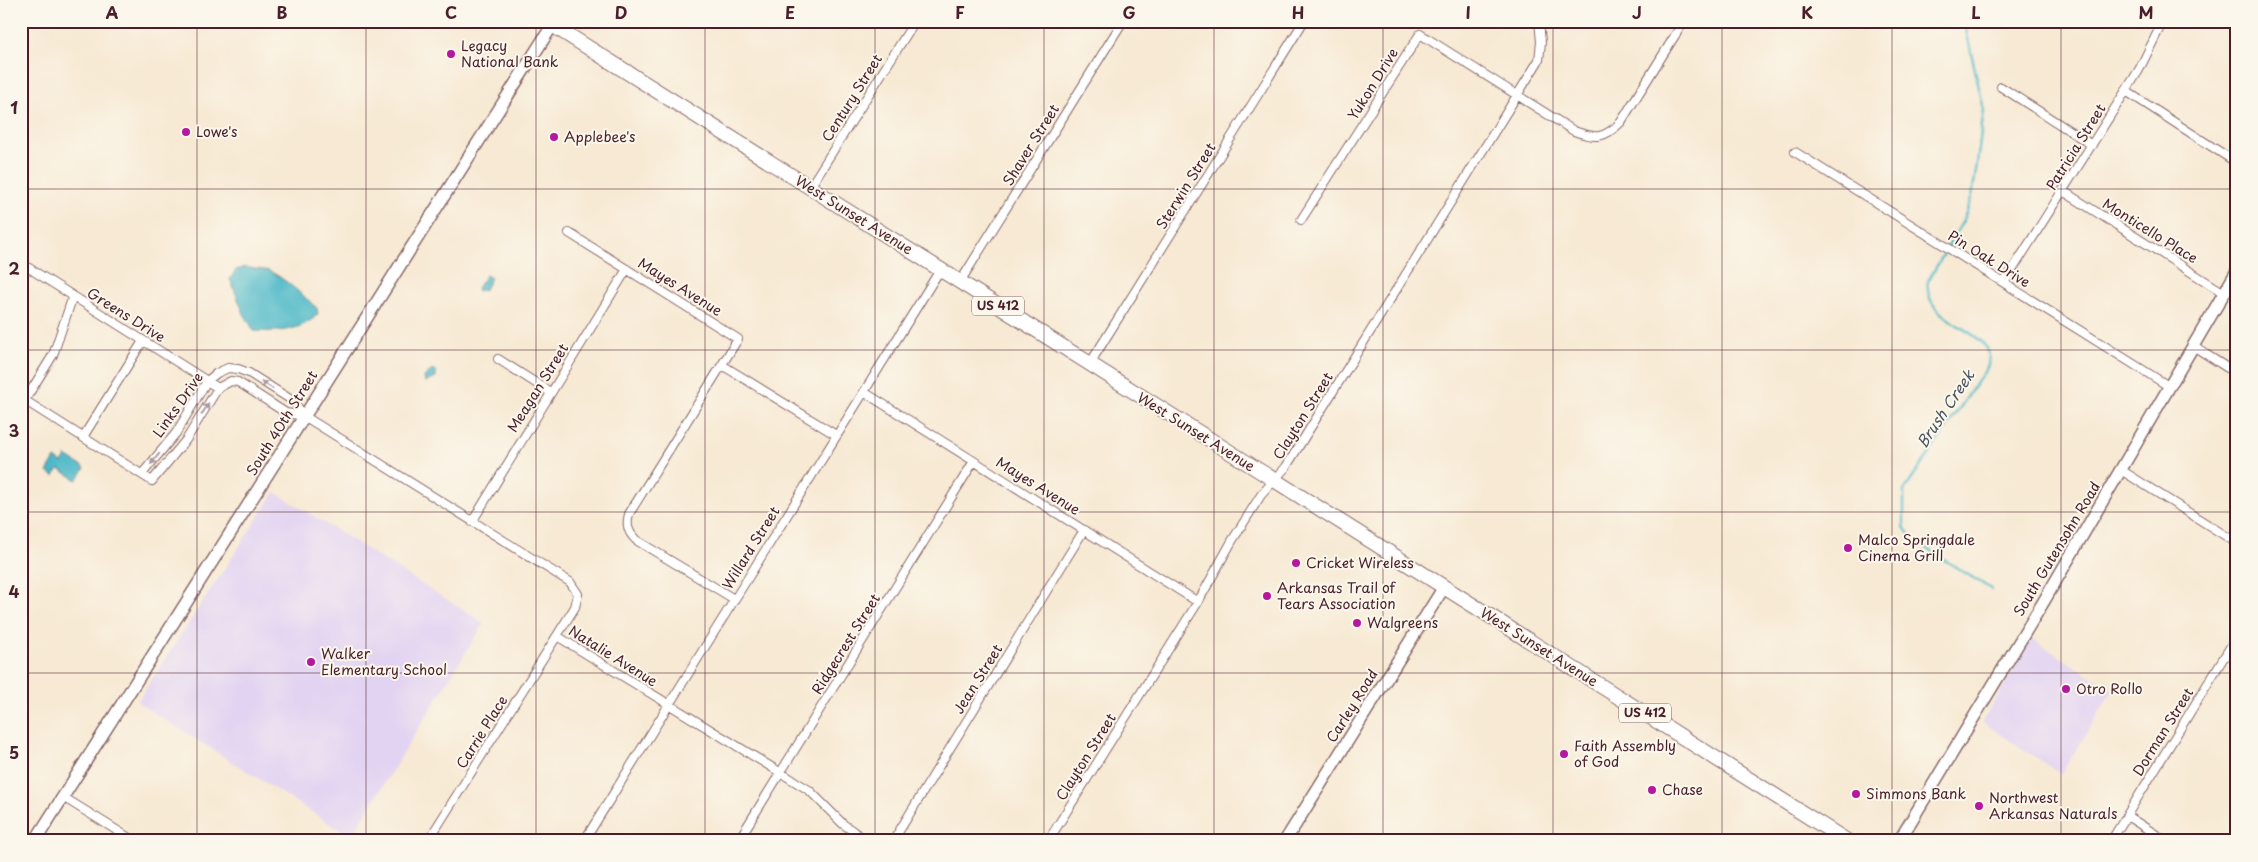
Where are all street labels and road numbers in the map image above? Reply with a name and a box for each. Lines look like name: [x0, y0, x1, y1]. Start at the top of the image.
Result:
street label: Yukon Drive: [1342, 44, 1403, 124]
street label: Century Street: [816, 49, 887, 146]
street label: Patricia Street: [2041, 99, 2111, 194]
street label: Shaver Street: [997, 100, 1064, 190]
street label: Sterwin Street: [1151, 138, 1221, 233]
street label: West Sunset Avenue: [791, 170, 917, 259]
street label: Monticello Place: [2099, 193, 2202, 268]
street label: Pin Oak Drive: [1944, 225, 2035, 293]
street label: Mayes Avenue: [634, 252, 727, 321]
street label: Greens Drive: [83, 282, 170, 347]
road number: US 412: [972, 296, 1024, 316]
street label: Meagan Street: [502, 339, 573, 436]
street label: South 40th Street: [241, 366, 322, 479]
street label: Links Drive: [147, 368, 208, 442]
street label: Clayton Street: [1267, 368, 1338, 463]
street label: West Sunset Avenue: [1133, 387, 1259, 476]
street label: Mayes Avenue: [992, 451, 1085, 520]
street label: South Gutensohn Road: [2008, 478, 2105, 620]
street label: Willard Street: [717, 502, 785, 593]
street label: Ridgecrest Street: [806, 589, 885, 698]
street label: West Sunset Avenue: [1476, 602, 1602, 691]
street label: Natalie Avenue: [565, 620, 662, 692]
street label: Jean Street: [948, 640, 1007, 718]
street label: Carley Road: [1321, 665, 1382, 746]
street label: Dorman Street: [2127, 684, 2198, 780]
street label: Carrie Place: [451, 691, 512, 772]
road number: US 412: [1619, 704, 1671, 722]
street label: Clayton Street: [1050, 709, 1121, 804]

